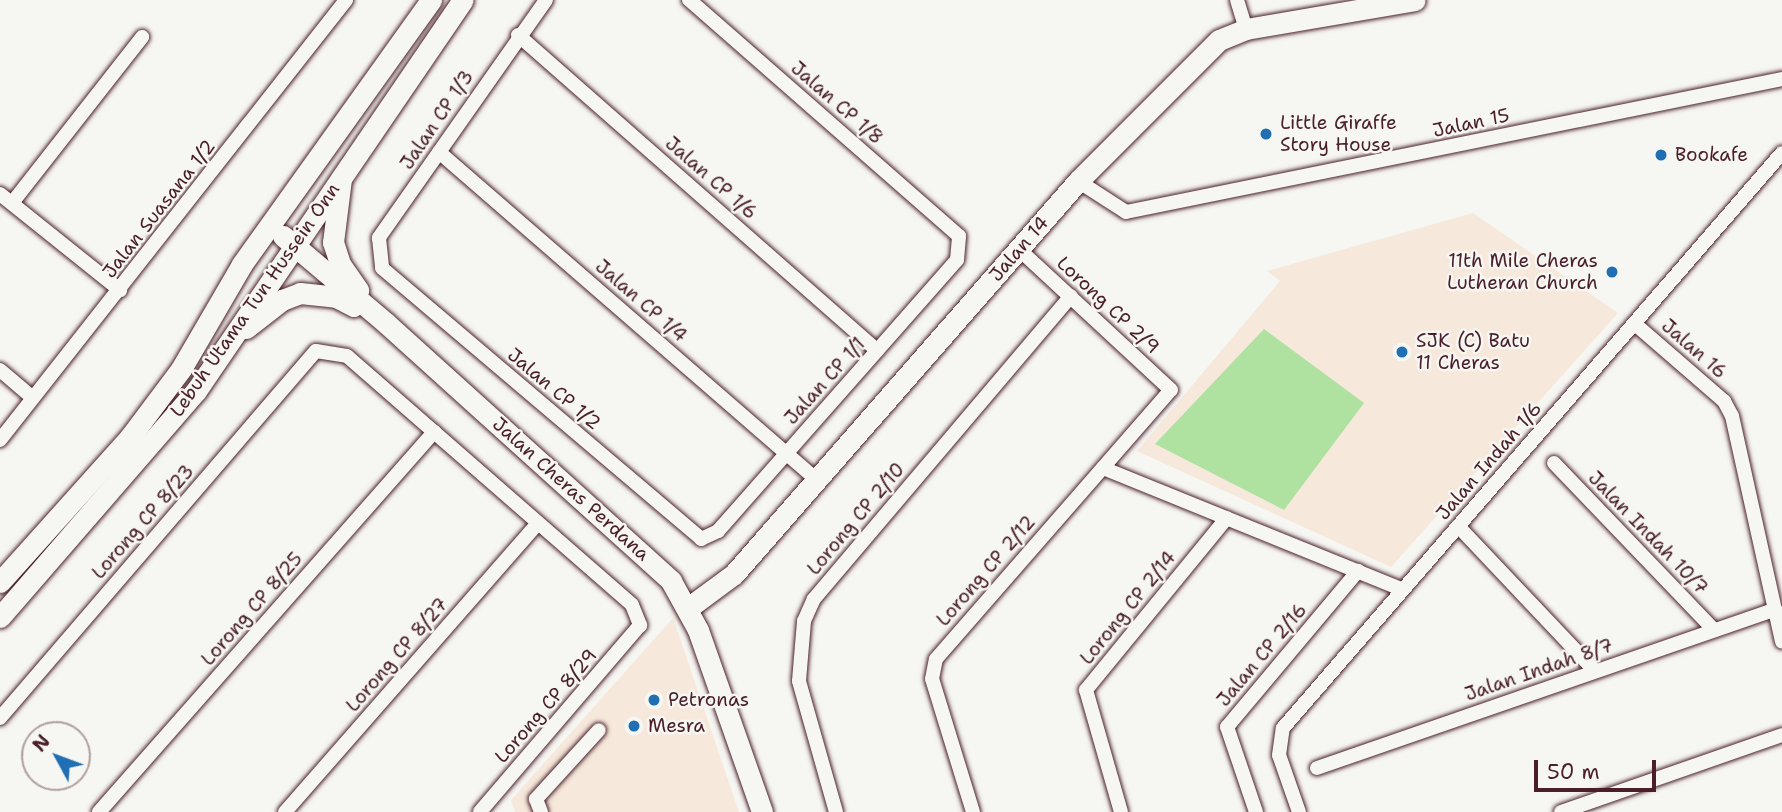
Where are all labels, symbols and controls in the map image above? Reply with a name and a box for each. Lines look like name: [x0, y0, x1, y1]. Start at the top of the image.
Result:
street label: Jalan CP 1/8: [786, 57, 888, 149]
street label: Jalan CP 1/3: [395, 66, 479, 174]
street label: Jalan 15: [1431, 104, 1511, 142]
place label: Little Giraffe Story House: [1280, 112, 1397, 156]
marker: Little Giraffe Story House: [1258, 126, 1274, 142]
street label: Jalan CP 1/6: [660, 132, 762, 224]
street label: Jalan Suasana 1/2: [98, 135, 220, 283]
place label: Bookafe: [1675, 144, 1748, 166]
marker: Bookafe: [1653, 147, 1669, 163]
street label: Lebuh Utama Tun Hussein Onn: [165, 179, 345, 421]
street label: Jalan 14: [985, 212, 1053, 286]
place label: 11th Mile Cheras Lutheran Church: [1447, 250, 1598, 294]
street label: Lorong CP 2/9: [1052, 252, 1164, 358]
street label: Jalan CP 1/4: [590, 255, 692, 347]
marker: 11th Mile Cheras Lutheran Church: [1604, 264, 1620, 280]
street label: Jalan 16: [1657, 314, 1731, 384]
place label: SJK (C) Batu 11 Cheras: [1416, 330, 1530, 374]
street label: Jalan CP 1/1: [780, 333, 870, 429]
street label: Jalan CP 1/2: [503, 343, 605, 435]
marker: SJK (C) Batu 11 Cheras: [1394, 344, 1410, 360]
street label: Jalan Indah 1/6: [1431, 397, 1547, 525]
street label: Jalan Cheras Perdana: [488, 412, 654, 566]
street label: Lorong CP 2/10: [802, 458, 910, 580]
street label: Lorong CP 8/23: [87, 460, 199, 584]
street label: Jalan Indah 10/7: [1583, 467, 1713, 599]
street label: Lorong CP 2/12: [932, 511, 1040, 631]
street label: Lorong CP 2/14: [1075, 547, 1181, 669]
street label: Lorong CP 8/25: [196, 548, 308, 670]
street label: Lorong CP 8/27: [341, 593, 453, 717]
street label: Jalan CP 2/16: [1212, 599, 1312, 711]
street label: Jalan Indah 8/7: [1462, 634, 1616, 706]
street label: Lorong CP 8/29: [490, 644, 602, 768]
place label: Petronas: [668, 689, 749, 711]
marker: Petronas: [646, 692, 662, 708]
place label: Mesra: [648, 715, 705, 737]
marker: Mesra: [626, 718, 642, 734]
north arrow: [21, 721, 91, 791]
text: N: [27, 729, 56, 757]
scale bar: [1537, 746, 1660, 790]
text: 50 m: [1547, 758, 1600, 786]

